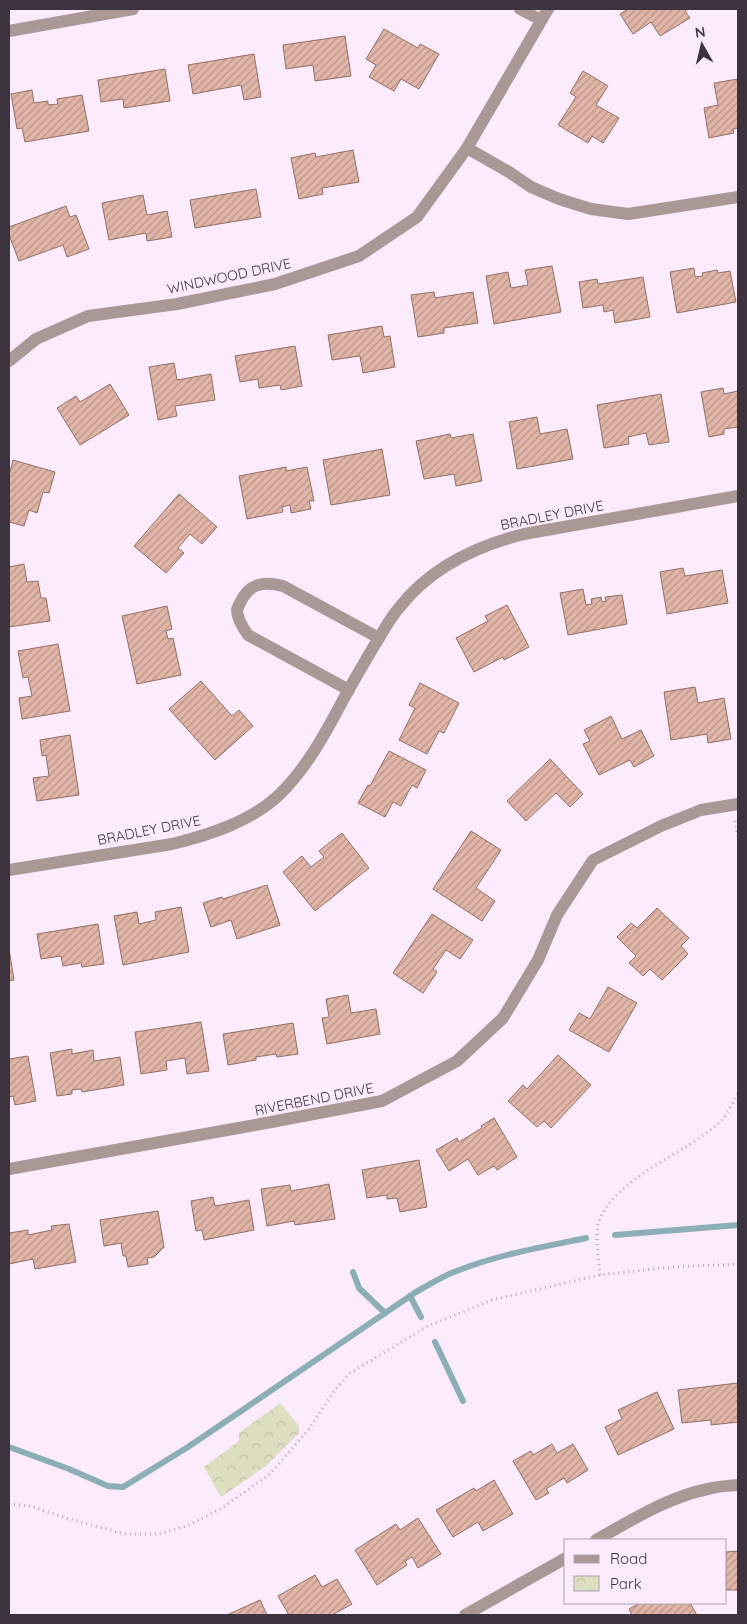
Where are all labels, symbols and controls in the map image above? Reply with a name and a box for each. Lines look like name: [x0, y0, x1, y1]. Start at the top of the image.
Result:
north arrow: [677, 20, 727, 70]
text: N: [694, 22, 707, 42]
street label: WINDWOOD DRIVE: [165, 254, 293, 298]
street label: BRADLEY DRIVE: [499, 496, 605, 534]
street label: BRADLEY DRIVE: [96, 811, 202, 849]
street label: RIVERBEND DRIVE: [253, 1079, 375, 1119]
legend: [564, 1539, 727, 1604]
text: Road: [610, 1549, 647, 1568]
text: Park: [610, 1574, 642, 1593]

